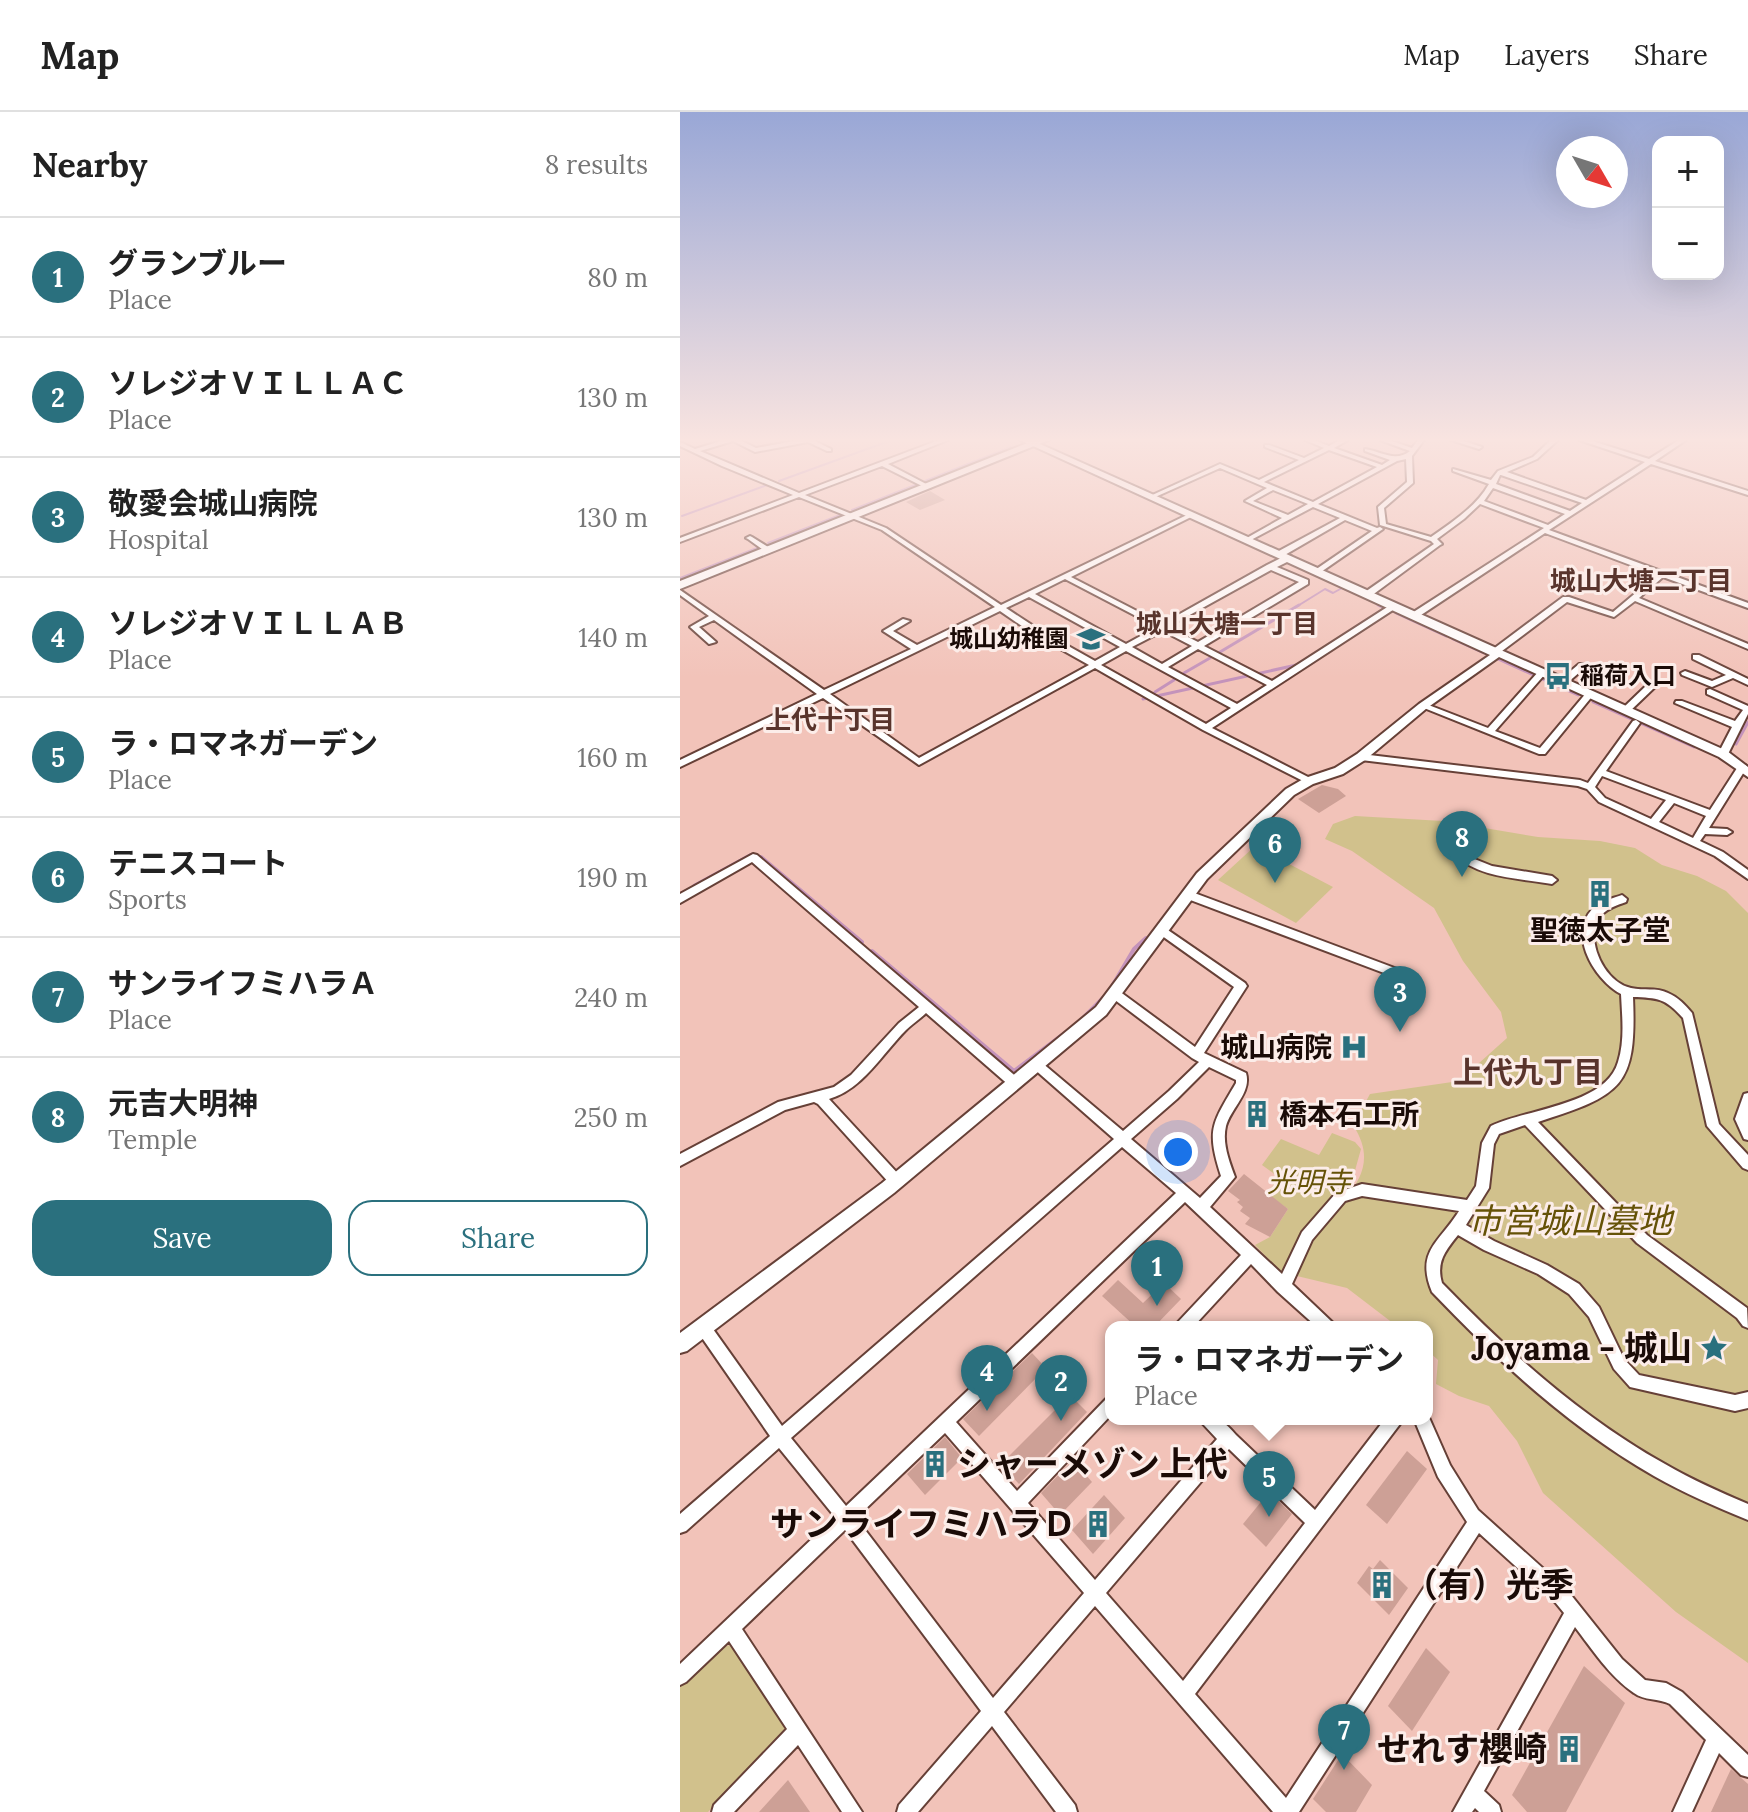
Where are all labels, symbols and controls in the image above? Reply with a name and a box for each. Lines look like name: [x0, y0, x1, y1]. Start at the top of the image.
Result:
text: Map: [40, 31, 119, 79]
text: Map: [1403, 37, 1460, 73]
text: Layers: [1504, 37, 1590, 73]
text: Share: [1634, 37, 1708, 73]
north arrow: [1556, 136, 1628, 208]
map controls: [1652, 136, 1724, 280]
button: +: [1652, 136, 1724, 208]
text: Nearby: [32, 143, 148, 186]
text: 8 results: [545, 148, 648, 181]
button: −: [1652, 208, 1724, 280]
text: グランブルー: [108, 244, 287, 282]
text: 1: [53, 261, 63, 294]
text: 80 m: [587, 261, 648, 294]
text: Place: [108, 283, 172, 316]
text: ソレジオＶＩＬＬＡＣ: [108, 364, 408, 402]
text: 2: [51, 381, 65, 414]
text: 130 m: [578, 381, 648, 414]
text: Place: [108, 403, 172, 436]
text: 敬愛会城山病院: [108, 484, 318, 522]
text: 3: [51, 501, 65, 534]
text: 130 m: [578, 501, 648, 534]
text: Hospital: [108, 523, 209, 556]
district label: 城山大塘二丁目: [1550, 564, 1732, 597]
text: ソレジオＶＩＬＬＡＢ: [108, 604, 408, 642]
district label: 城山大塘一丁目: [1136, 607, 1318, 640]
text: 4: [51, 621, 65, 654]
text: 140 m: [578, 621, 648, 654]
place label: 城山幼稚園: [949, 623, 1069, 654]
school or university icon: 城山幼稚園: [1076, 624, 1106, 654]
text: Place: [108, 643, 172, 676]
place label: 稲荷入口: [1580, 660, 1676, 691]
bus stop icon: 稲荷入口: [1543, 661, 1573, 691]
district label: 上代十丁目: [765, 703, 895, 736]
text: ラ・ロマネガーデン: [108, 724, 378, 762]
text: 5: [51, 741, 65, 774]
text: 160 m: [577, 741, 648, 774]
text: Place: [108, 763, 172, 796]
pin: 8: [1436, 811, 1488, 877]
pin: 6: [1249, 817, 1301, 883]
text: テニスコート: [108, 844, 288, 882]
text: 6: [51, 861, 65, 894]
text: 190 m: [577, 861, 648, 894]
building icon: 聖徳太子堂: [1585, 879, 1615, 909]
text: Sports: [108, 883, 187, 916]
place label: 聖徳太子堂: [1530, 912, 1670, 948]
text: サンライフミハラＡ: [108, 964, 378, 1002]
pin: 3: [1374, 966, 1426, 1032]
text: 7: [52, 981, 64, 1014]
text: 240 m: [574, 981, 648, 1014]
text: Place: [108, 1003, 172, 1036]
place label: 城山病院: [1220, 1029, 1332, 1065]
hospital icon: 城山病院: [1339, 1032, 1369, 1062]
district label: 上代九丁目: [1453, 1053, 1603, 1091]
text: 元吉大明神: [108, 1084, 258, 1122]
place label: 橋本石工所: [1279, 1096, 1419, 1132]
building icon: 橋本石工所: [1242, 1099, 1272, 1129]
text: 8: [51, 1101, 65, 1134]
text: 250 m: [574, 1101, 648, 1134]
text: Temple: [108, 1123, 197, 1156]
your location: [1158, 1132, 1198, 1172]
park label: 光明寺: [1267, 1164, 1354, 1200]
park label: 市営城山墓地: [1468, 1199, 1675, 1242]
button: Save: [32, 1200, 332, 1276]
button: Share: [348, 1200, 648, 1276]
pin: 1: [1131, 1240, 1183, 1306]
popup: [1105, 1321, 1433, 1425]
place label: Joyama - 城山: [1471, 1326, 1692, 1370]
place icon: Joyama - 城山: [1699, 1333, 1729, 1363]
text: ラ・ロマネガーデン: [1134, 1340, 1404, 1378]
pin: 4: [961, 1345, 1013, 1411]
pin: 2: [1035, 1355, 1087, 1421]
text: Place: [1134, 1379, 1198, 1412]
place label: シャーメゾン上代: [957, 1442, 1228, 1485]
building icon: シャーメゾン上代: [920, 1449, 950, 1479]
pin: 5: [1243, 1451, 1295, 1517]
place label: サンライフミハラＤ: [770, 1502, 1076, 1545]
building icon: サンライフミハラＤ: [1083, 1509, 1113, 1539]
place label: （有）光季: [1404, 1563, 1574, 1606]
building icon: （有）光季: [1367, 1570, 1397, 1600]
pin: 7: [1318, 1704, 1370, 1770]
place label: せれす櫻崎: [1377, 1727, 1547, 1770]
building icon: せれす櫻崎: [1554, 1734, 1584, 1764]

